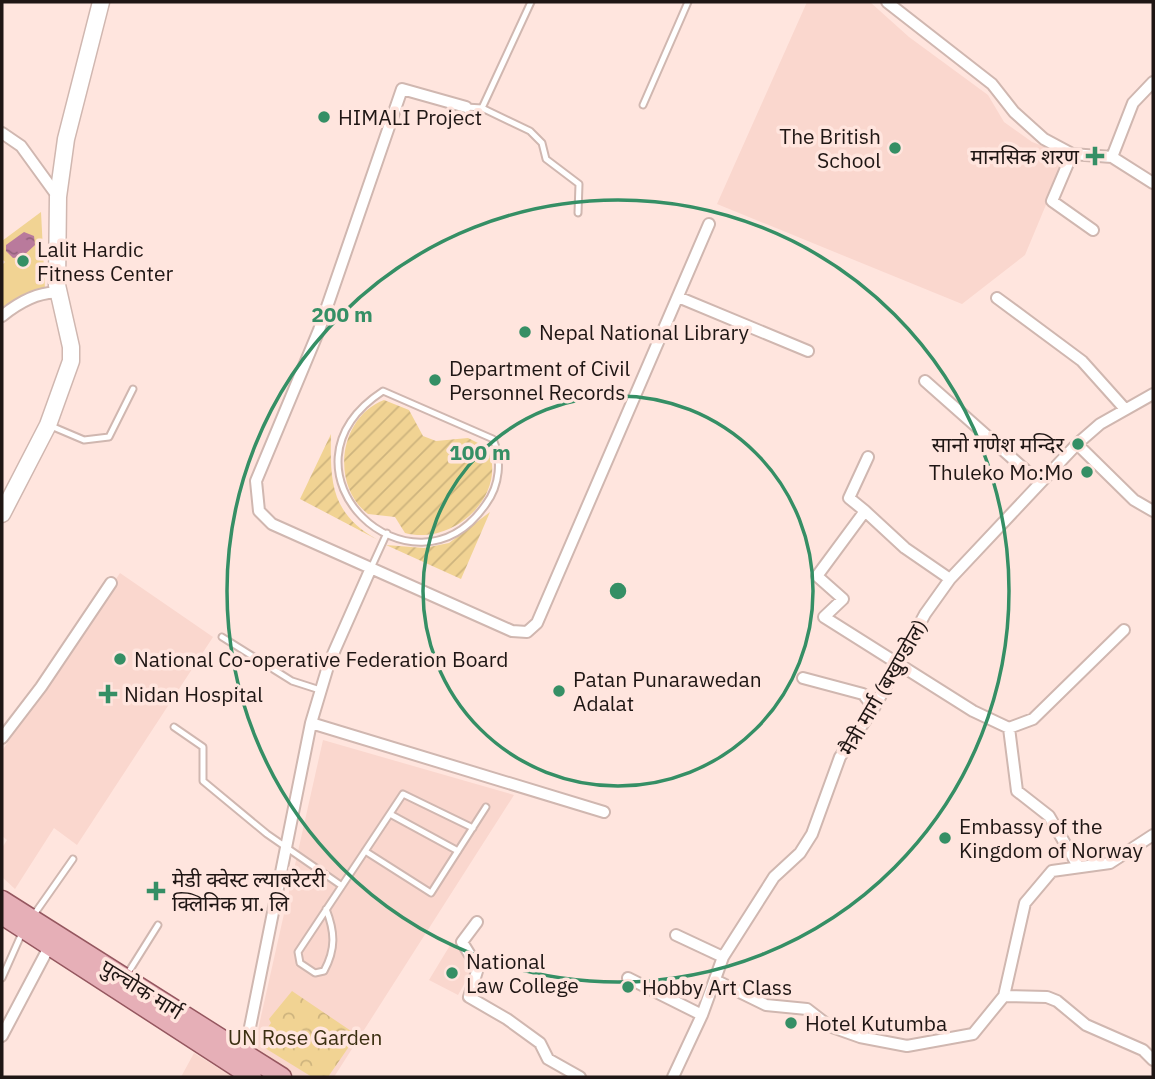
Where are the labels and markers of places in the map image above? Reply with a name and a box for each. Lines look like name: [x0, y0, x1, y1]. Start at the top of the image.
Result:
place label: HIMALI Project: [338, 103, 482, 131]
marker: HIMALI Project: [316, 109, 332, 125]
place label: The British School: [779, 122, 881, 174]
marker: The British School: [887, 140, 903, 156]
place label: मानसिक शरण: [971, 142, 1080, 170]
marker: मानसिक शरण: [1085, 146, 1105, 166]
place label: Lalit Hardic Fitness Center: [37, 235, 173, 287]
marker: Lalit Hardic Fitness Center: [15, 253, 31, 269]
place label: Nepal National Library: [539, 318, 749, 346]
marker: Nepal National Library: [517, 324, 533, 340]
place label: Department of Civil Personnel Records: [449, 354, 631, 406]
marker: Department of Civil Personnel Records: [427, 372, 443, 388]
place label: सानो गणेश मन्दिर: [932, 430, 1064, 458]
marker: सानो गणेश मन्दिर: [1070, 436, 1086, 452]
place label: Thuleko Mo:Mo: [929, 458, 1073, 486]
marker: Thuleko Mo:Mo: [1079, 464, 1095, 480]
centre of rings: [606, 579, 630, 603]
place label: National Co-operative Federation Board: [134, 645, 508, 673]
marker: National Co-operative Federation Board: [112, 651, 128, 667]
place label: Patan Punarawedan Adalat: [573, 665, 762, 717]
place label: Nidan Hospital: [124, 680, 263, 708]
marker: Patan Punarawedan Adalat: [551, 683, 567, 699]
marker: Nidan Hospital: [98, 684, 118, 704]
place label: Embassy of the Kingdom of Norway: [959, 812, 1144, 864]
marker: Embassy of the Kingdom of Norway: [937, 830, 953, 846]
place label: मेडी क्वेस्ट ल्याबरेटरी क्लिनिक प्रा. लि: [172, 865, 326, 917]
marker: मेडी क्वेस्ट ल्याबरेटरी क्लिनिक प्रा. लि: [146, 881, 166, 901]
place label: National Law College: [466, 947, 579, 999]
marker: National Law College: [444, 965, 460, 981]
place label: Hobby Art Class: [642, 973, 792, 1001]
marker: Hobby Art Class: [620, 979, 636, 995]
place label: Hotel Kutumba: [805, 1009, 947, 1037]
marker: Hotel Kutumba: [783, 1015, 799, 1031]

